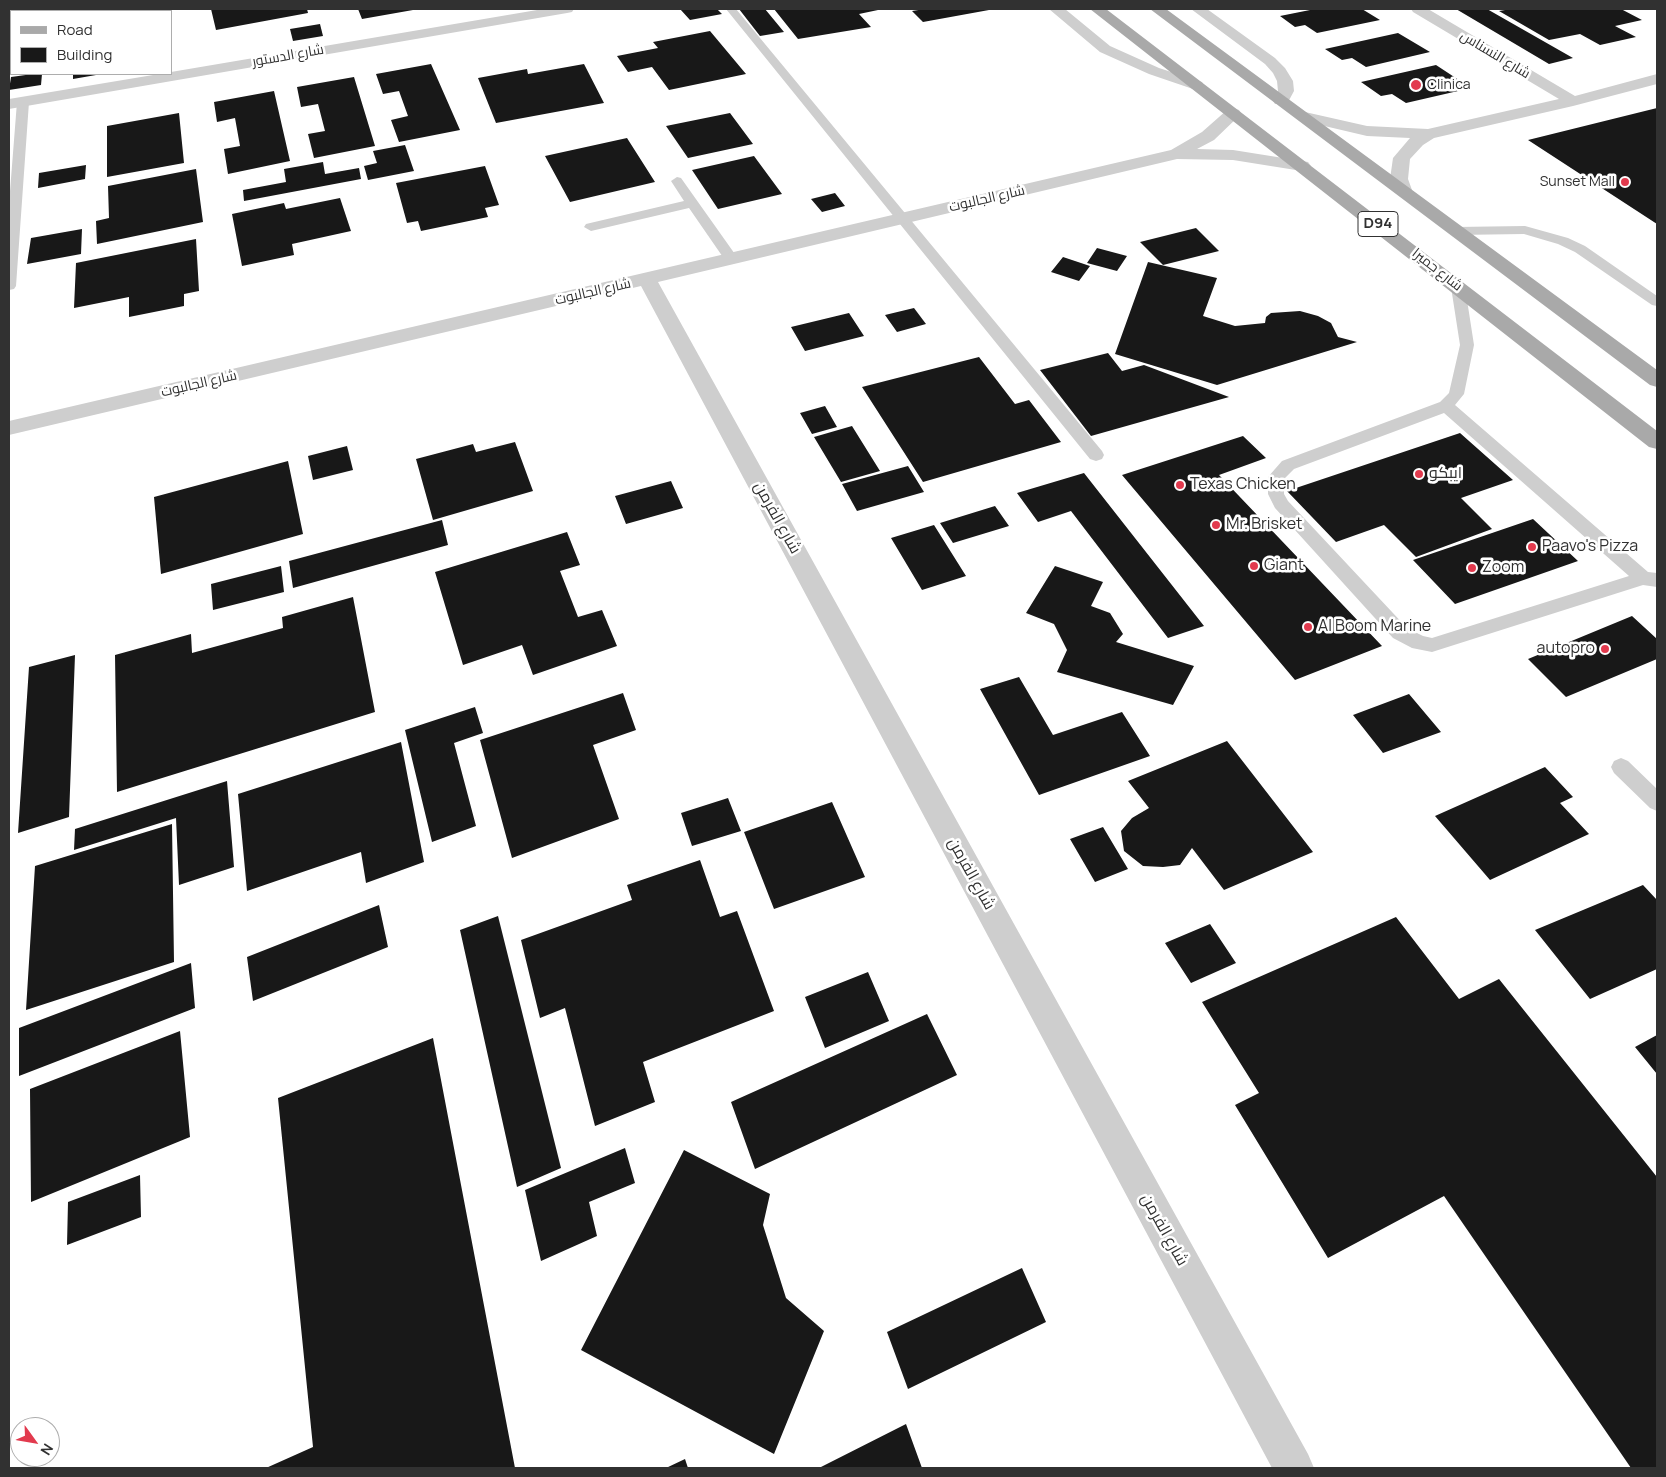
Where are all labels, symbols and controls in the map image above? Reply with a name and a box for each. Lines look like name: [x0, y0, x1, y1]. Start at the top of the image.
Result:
legend: [10, 10, 172, 75]
text: Road: [57, 19, 93, 40]
street label: شارع النسناس: [1457, 27, 1533, 83]
street label: شارع الدستور: [251, 41, 325, 71]
text: Building: [57, 44, 112, 65]
place label: Clinica: [1427, 77, 1471, 93]
marker: Clinica: [1409, 78, 1423, 92]
place label: Sunset Mall: [1540, 174, 1615, 190]
marker: Sunset Mall: [1619, 176, 1631, 188]
street label: شارع الجالبوت: [947, 182, 1027, 216]
road number: D94: [1358, 212, 1398, 236]
street label: شارع جميرا: [1408, 245, 1466, 295]
street label: شارع الجالبوت: [553, 275, 633, 309]
street label: شارع الجالبوت: [159, 367, 239, 401]
place label: ايبكو: [1429, 464, 1462, 484]
marker: ايبكو: [1413, 468, 1425, 480]
place label: Texas Chicken: [1190, 475, 1296, 495]
street label: شارع الفرمن: [749, 479, 805, 557]
marker: Texas Chicken: [1174, 479, 1186, 491]
place label: Mr. Brisket: [1226, 515, 1302, 535]
marker: Mr. Brisket: [1210, 519, 1222, 531]
place label: Paavo's Pizza: [1542, 537, 1638, 557]
marker: Paavo's Pizza: [1526, 541, 1538, 553]
place label: Giant: [1264, 556, 1304, 576]
place label: Zoom: [1482, 558, 1524, 578]
marker: Giant: [1248, 560, 1260, 572]
marker: Zoom: [1466, 562, 1478, 574]
place label: Al Boom Marine: [1318, 617, 1431, 637]
marker: Al Boom Marine: [1302, 621, 1314, 633]
place label: autopro: [1537, 639, 1595, 659]
marker: autopro: [1599, 643, 1611, 655]
street label: شارع الفرمن: [943, 835, 999, 913]
street label: شارع الفرمن: [1136, 1191, 1192, 1269]
north arrow: [10, 1417, 60, 1467]
text: N: [37, 1440, 58, 1459]

